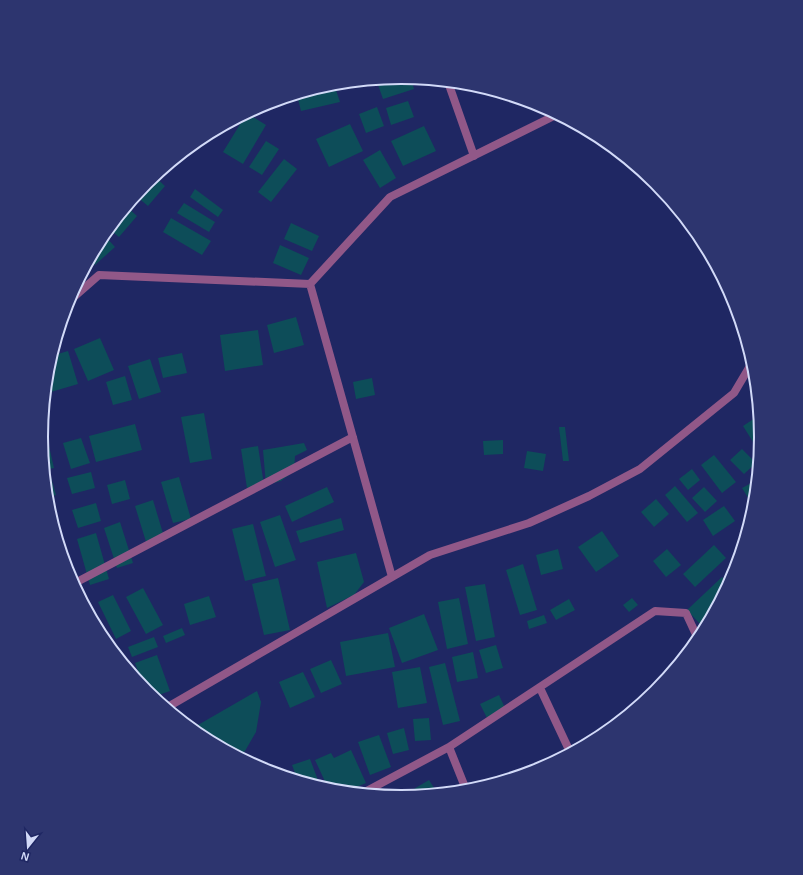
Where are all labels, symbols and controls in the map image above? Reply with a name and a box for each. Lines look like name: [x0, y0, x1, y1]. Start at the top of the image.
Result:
north arrow: [8, 827, 48, 867]
text: N: [19, 850, 31, 863]

